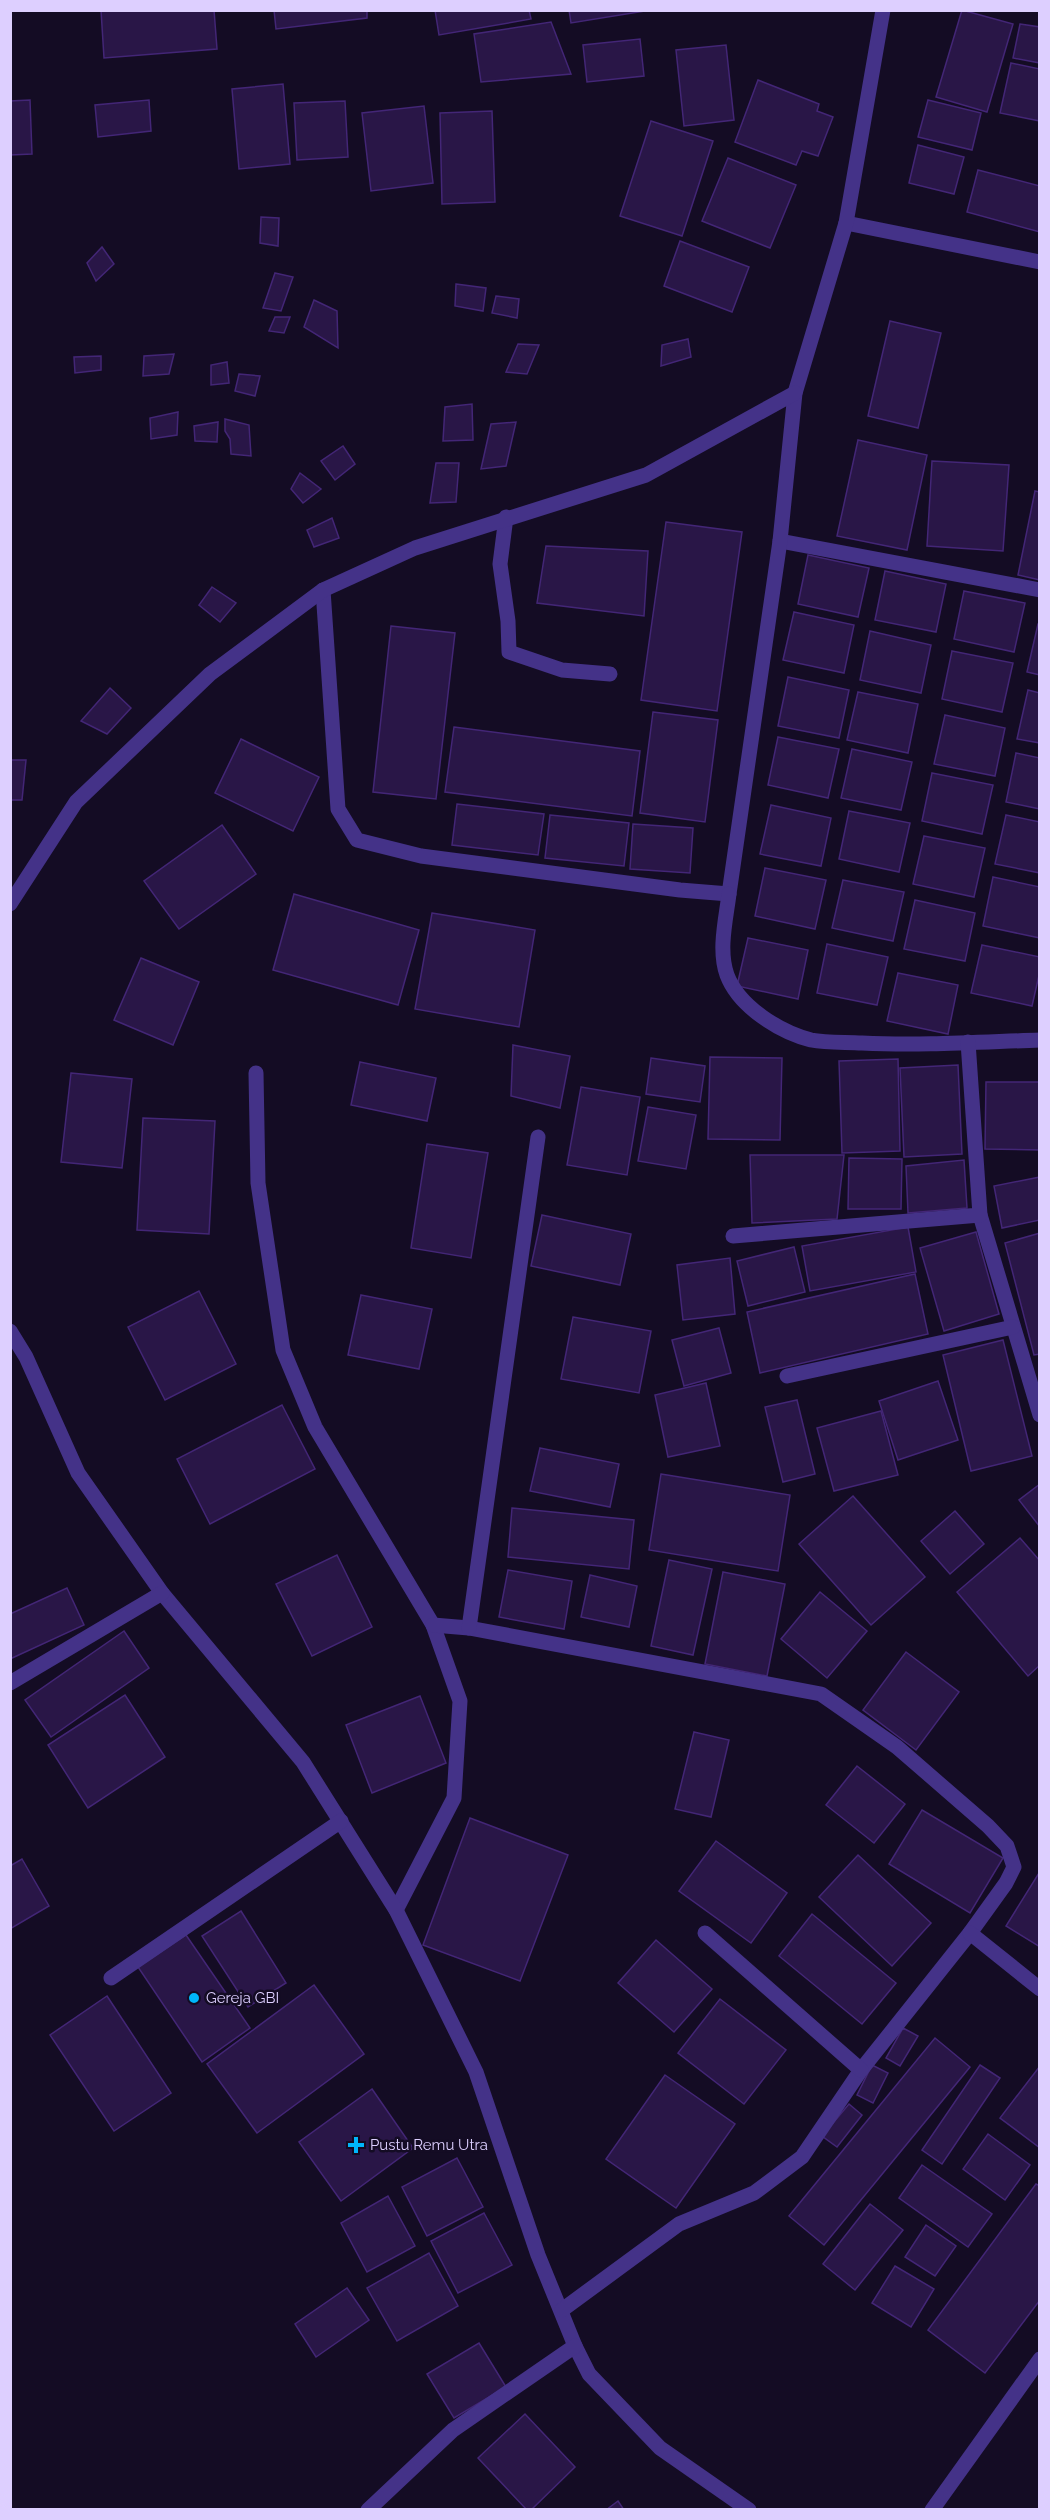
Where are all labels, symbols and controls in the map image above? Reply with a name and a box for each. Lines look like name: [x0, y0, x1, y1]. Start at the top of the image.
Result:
place label: Gereja GBI: [206, 1989, 279, 2007]
marker: Gereja GBI: [187, 1991, 201, 2005]
marker: Pustu Remu Utra: [347, 2136, 365, 2154]
place label: Pustu Remu Utra: [370, 2136, 488, 2154]

